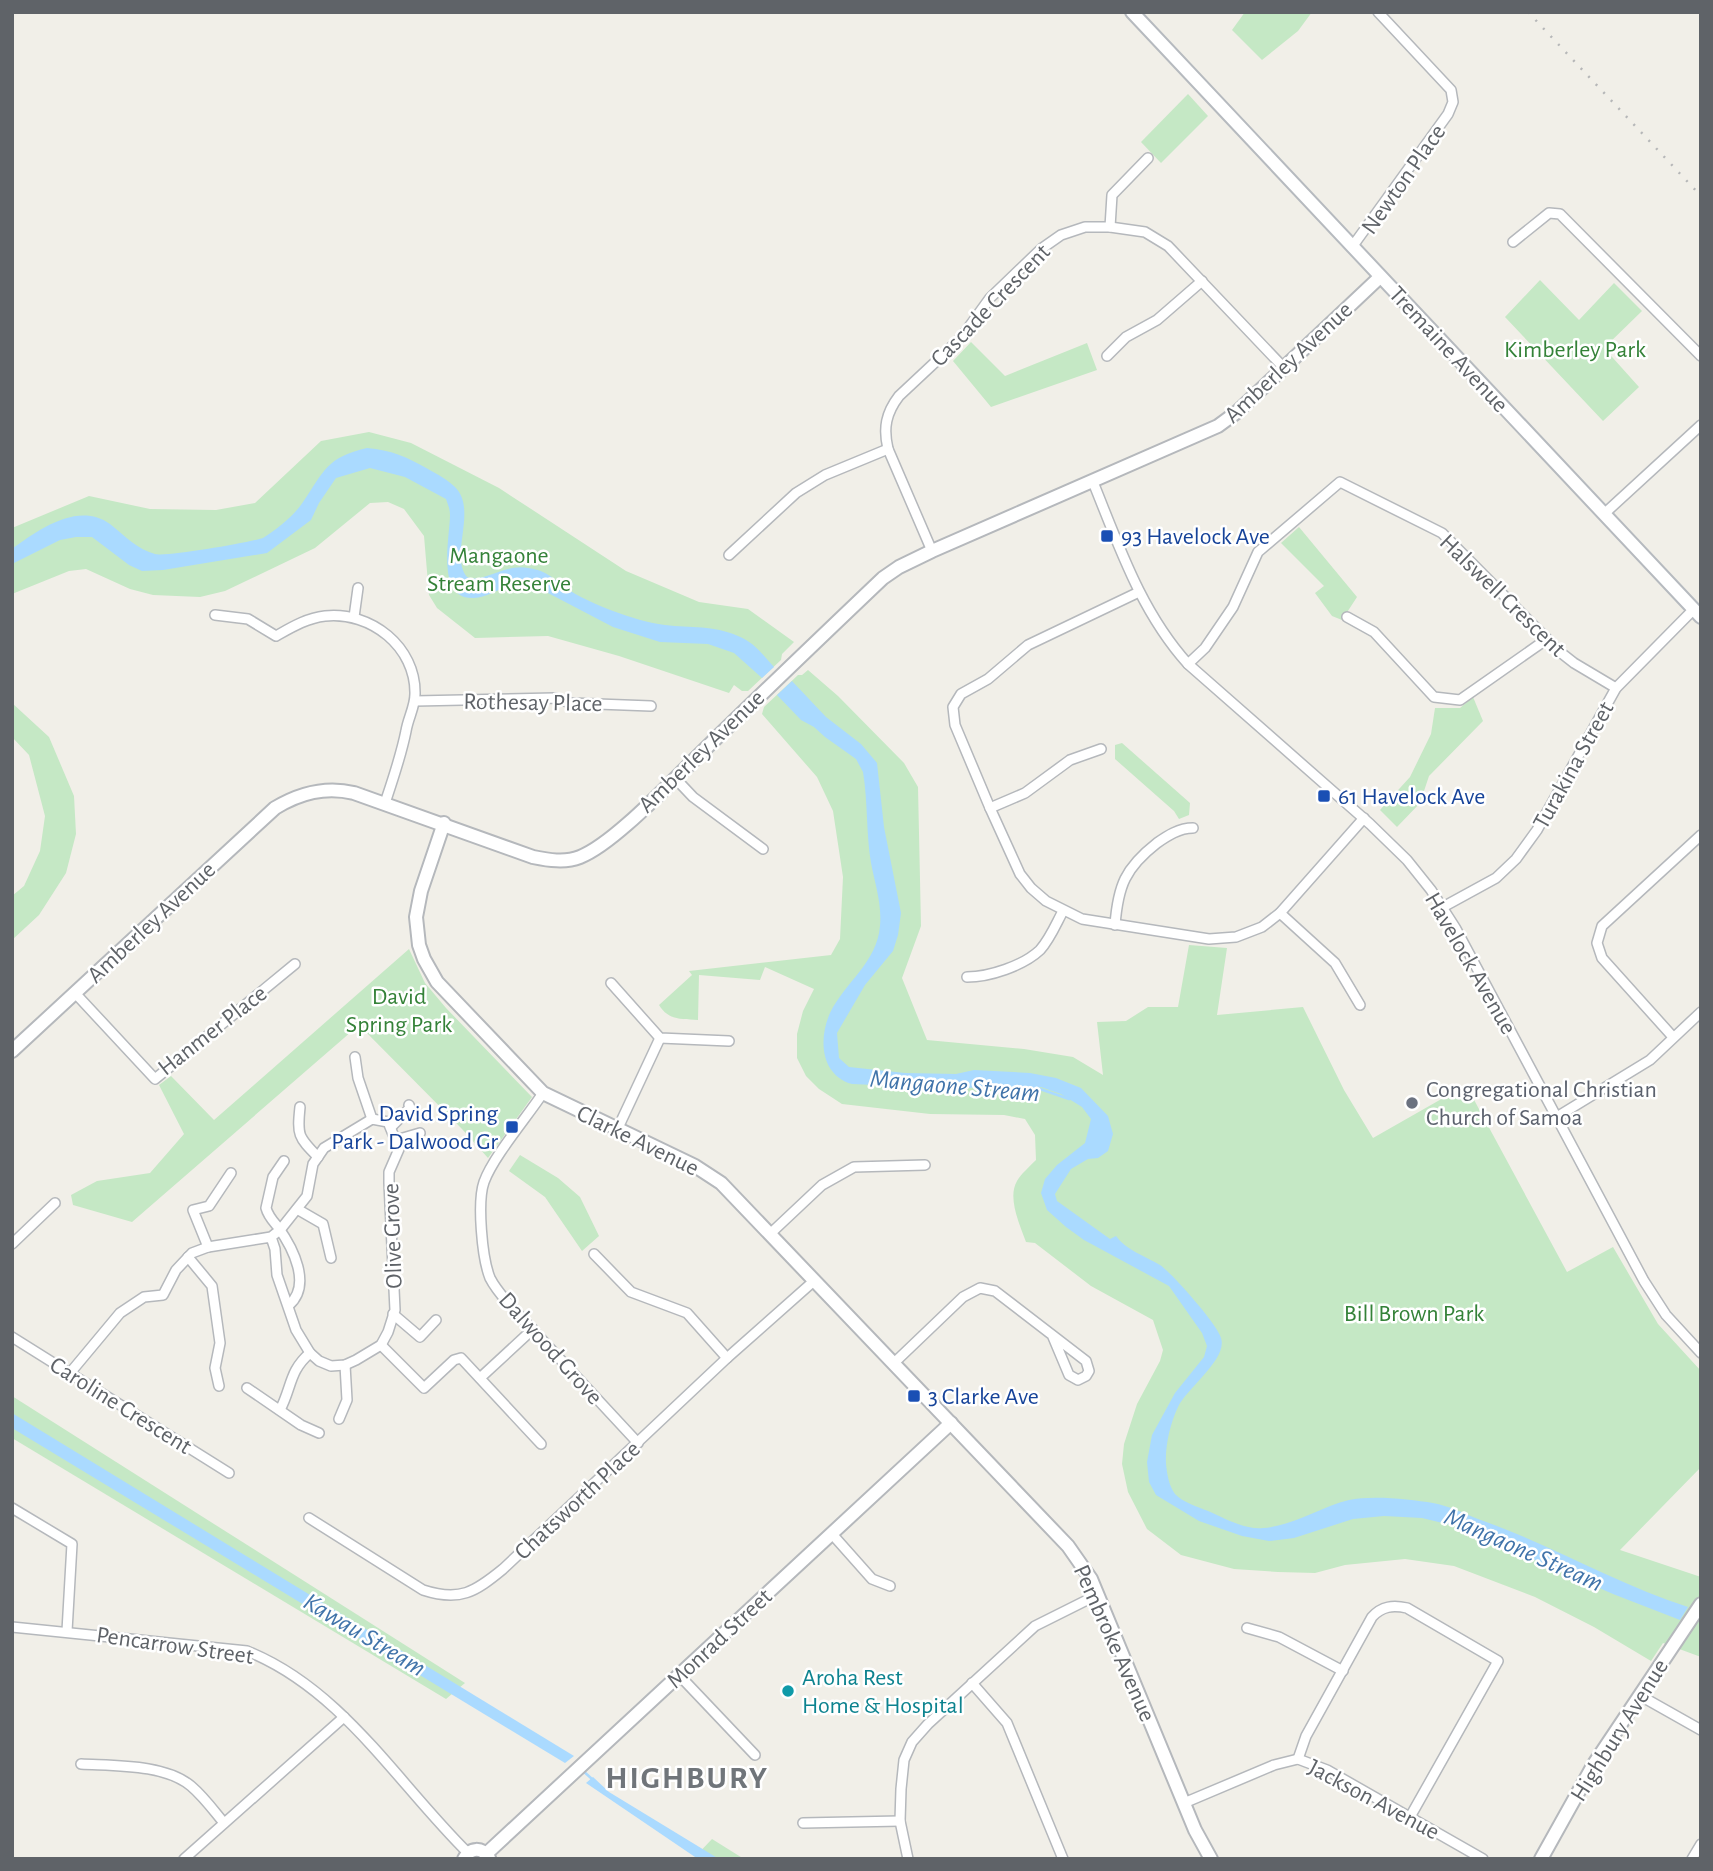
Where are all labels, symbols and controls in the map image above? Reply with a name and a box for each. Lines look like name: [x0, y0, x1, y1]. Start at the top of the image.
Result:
street label: Newton Place: [1357, 120, 1450, 239]
street label: Cascade Crescent: [927, 240, 1055, 372]
street label: Tremaine Avenue: [1384, 282, 1512, 417]
street label: Amberley Avenue: [1220, 298, 1357, 428]
park label: Kimberley Park: [1504, 338, 1646, 362]
place label: 93 Havelock Ave: [1121, 525, 1270, 549]
marker: 93 Havelock Ave: [1099, 528, 1115, 544]
street label: Halswell Crescent: [1435, 530, 1570, 662]
park label: Mangaone Stream Reserve: [427, 544, 571, 596]
street label: Amberley Avenue: [634, 686, 769, 818]
street label: Rothesay Place: [463, 690, 603, 716]
street label: Turakina Street: [1529, 698, 1619, 833]
place label: 61 Havelock Ave: [1338, 785, 1485, 809]
marker: 61 Havelock Ave: [1316, 788, 1332, 804]
street label: Amberley Avenue: [83, 858, 220, 988]
street label: Havelock Avenue: [1420, 888, 1520, 1039]
street label: Hanmer Place: [154, 981, 271, 1080]
park label: David Spring Park: [346, 985, 452, 1037]
water label: Mangaone Stream: [869, 1066, 1041, 1106]
place label: Congregational Christian Church of Samoa: [1426, 1078, 1657, 1130]
marker: Congregational Christian Church of Samoa: [1404, 1095, 1420, 1111]
street label: Clarke Avenue: [573, 1101, 702, 1181]
place label: David Spring Park - Dalwood Gr: [331, 1102, 498, 1154]
marker: David Spring Park - Dalwood Gr: [504, 1119, 520, 1135]
street label: Olive Grove: [379, 1183, 407, 1289]
street label: Dalwood Grove: [494, 1288, 607, 1410]
park label: Bill Brown Park: [1344, 1302, 1484, 1326]
street label: Caroline Crescent: [45, 1353, 196, 1459]
place label: 3 Clarke Ave: [928, 1385, 1039, 1409]
marker: 3 Clarke Ave: [906, 1388, 922, 1404]
street label: Chatsworth Place: [510, 1437, 645, 1565]
water label: Mangaone Stream: [1440, 1503, 1607, 1596]
street label: Pembroke Avenue: [1069, 1561, 1159, 1725]
street label: Monrad Street: [663, 1584, 777, 1693]
water label: Kawau Stream: [299, 1588, 430, 1681]
street label: Pencarrow Street: [95, 1623, 255, 1669]
street label: Highbury Avenue: [1566, 1655, 1673, 1806]
place label: Aroha Rest Home & Hospital: [802, 1666, 964, 1718]
marker: Aroha Rest Home & Hospital: [780, 1683, 796, 1699]
street label: Jackson Avenue: [1304, 1755, 1443, 1845]
district label: HIGHBURY: [605, 1762, 769, 1794]

